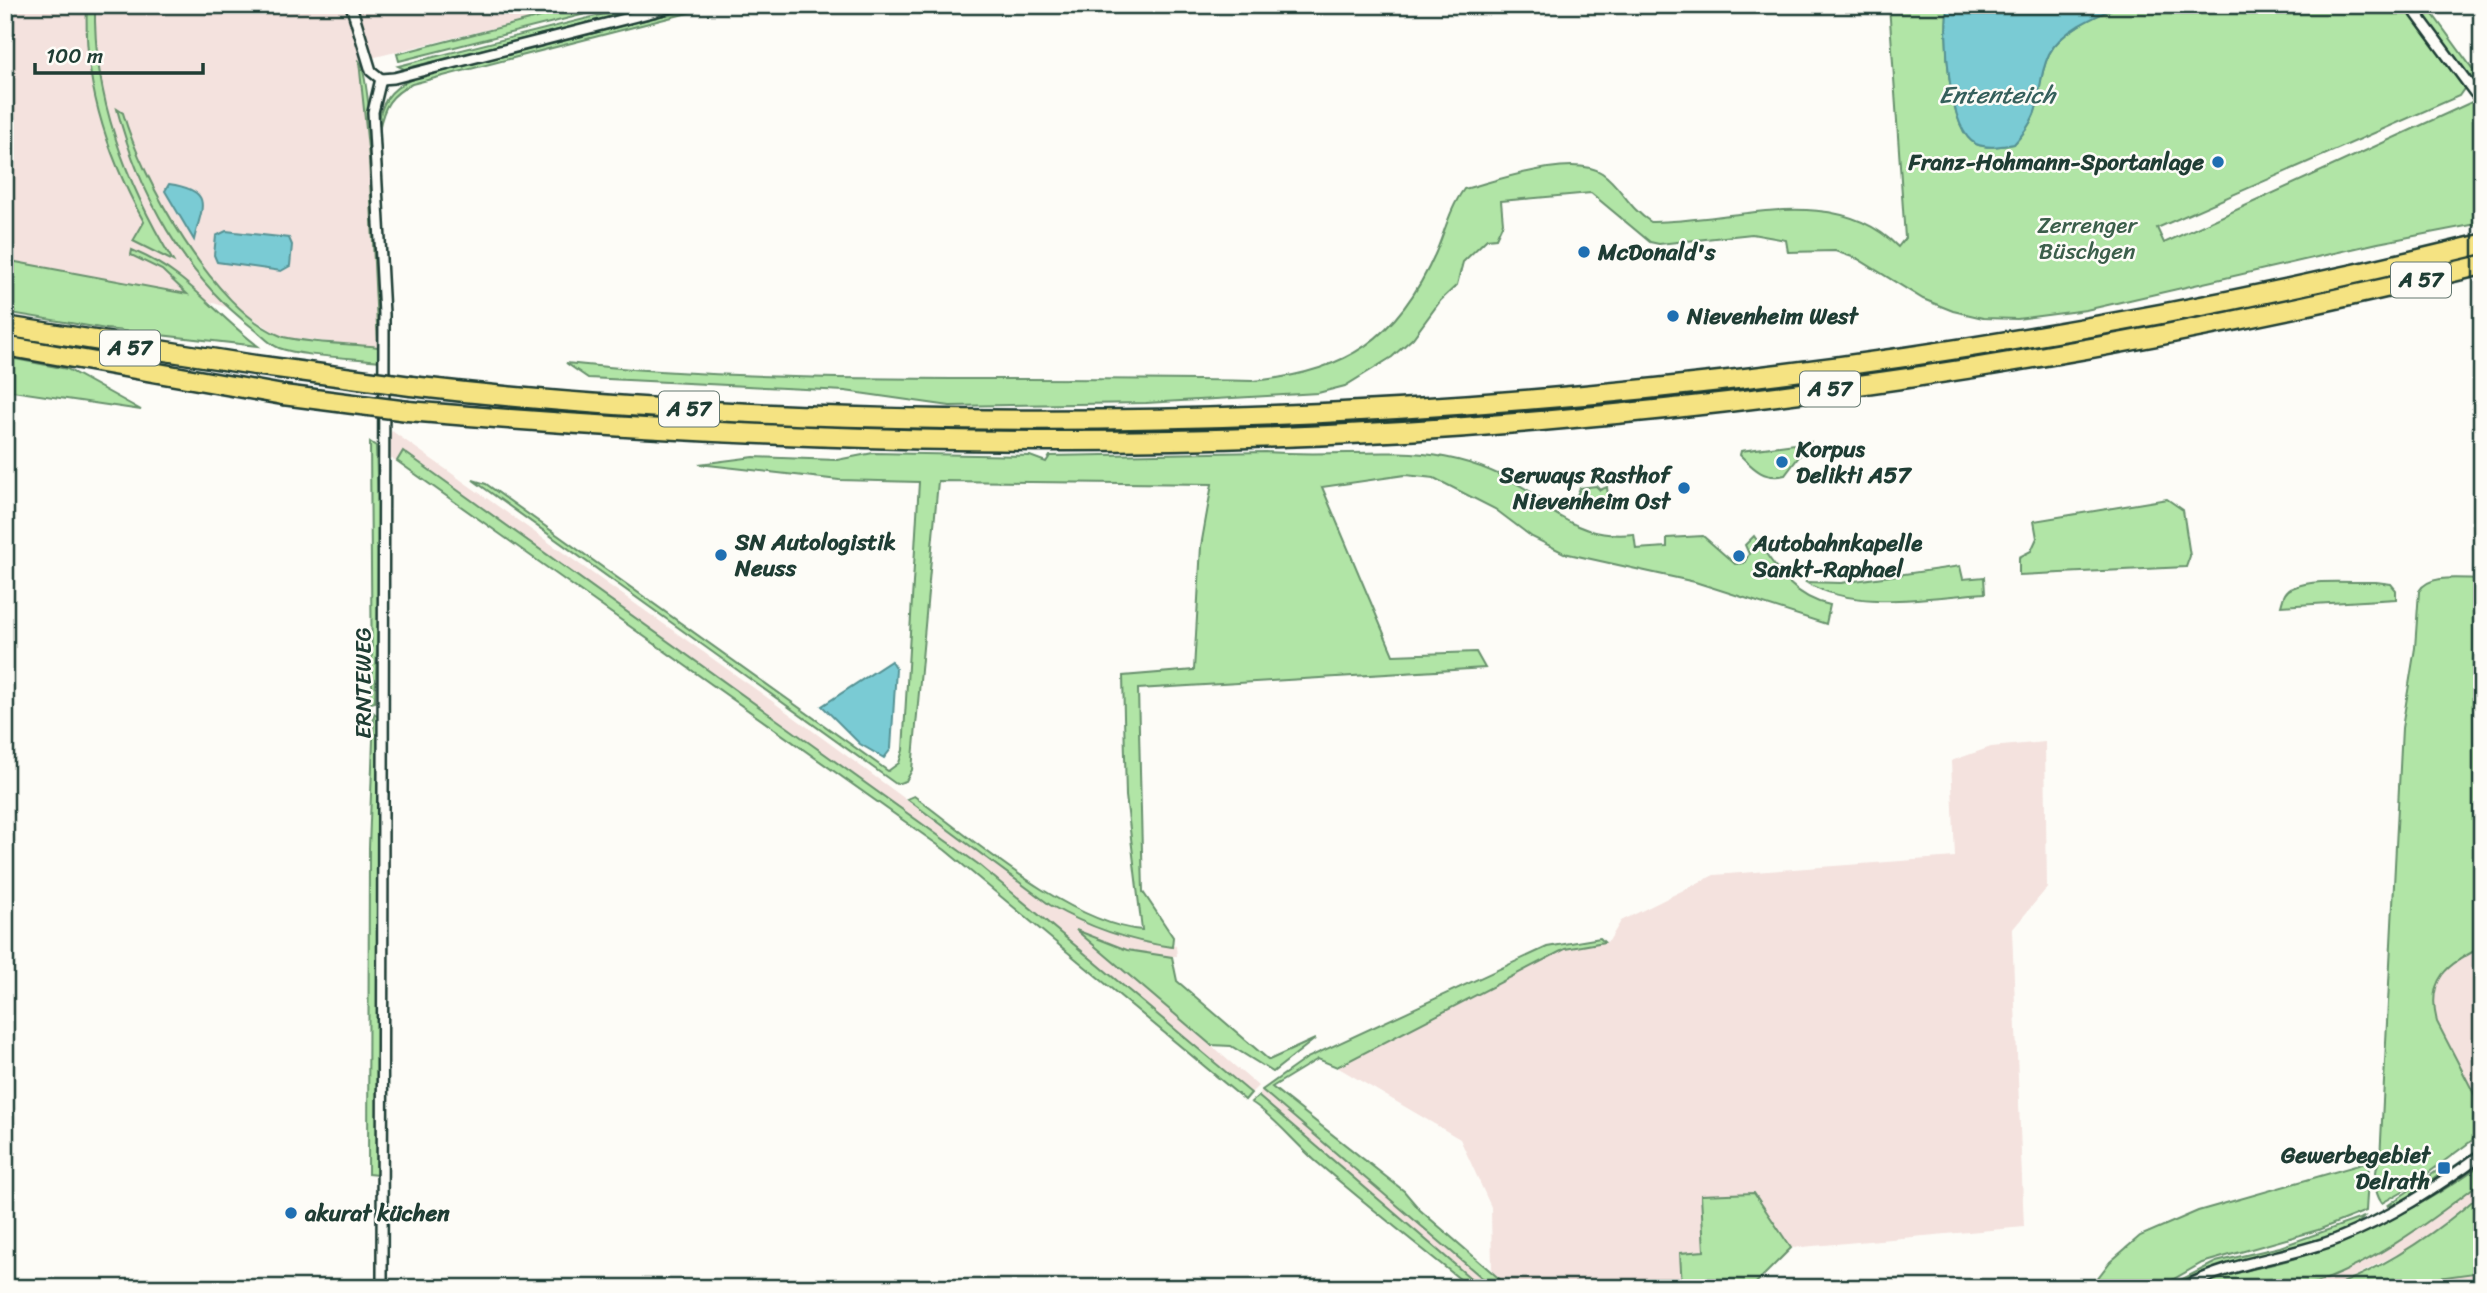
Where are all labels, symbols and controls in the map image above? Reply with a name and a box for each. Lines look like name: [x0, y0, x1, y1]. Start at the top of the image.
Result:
scale bar: [35, 32, 203, 76]
text: 100 m: [46, 37, 103, 75]
water label: Ententeich: [1939, 74, 2057, 116]
place label: Franz-Hohmann-Sportanlage: [1907, 142, 2204, 183]
marker: Franz-Hohmann-Sportanlage: [2210, 154, 2226, 170]
park label: Zerrenger Büschgen: [2037, 205, 2138, 272]
place label: McDonald's: [1597, 232, 1716, 273]
marker: McDonald's: [1576, 244, 1592, 260]
road number: A 57: [2391, 262, 2451, 298]
place label: Nievenheim West: [1686, 296, 1860, 337]
marker: Nievenheim West: [1665, 308, 1681, 324]
road number: A 57: [100, 330, 160, 366]
road number: A 57: [1800, 372, 1860, 406]
road number: A 57: [659, 392, 719, 426]
place label: Korpus Delikti A57: [1795, 429, 1912, 496]
marker: Korpus Delikti A57: [1774, 454, 1790, 470]
place label: Serways Rasthof Nievenheim Ost: [1498, 455, 1673, 522]
marker: Serways Rasthof Nievenheim Ost: [1676, 480, 1692, 496]
place label: SN Autologistik Neuss: [734, 522, 896, 589]
place label: Autobahnkapelle Sankt-Raphael: [1752, 523, 1923, 590]
marker: SN Autologistik Neuss: [713, 547, 729, 563]
marker: Autobahnkapelle Sankt-Raphael: [1731, 548, 1747, 564]
street label: ERNTEWEG: [343, 627, 384, 739]
place label: Gewerbegebiet Delrath: [2280, 1135, 2432, 1202]
marker: Gewerbegebiet Delrath: [2436, 1160, 2452, 1176]
place label: akurat küchen: [304, 1193, 450, 1234]
marker: akurat küchen: [283, 1205, 299, 1221]

